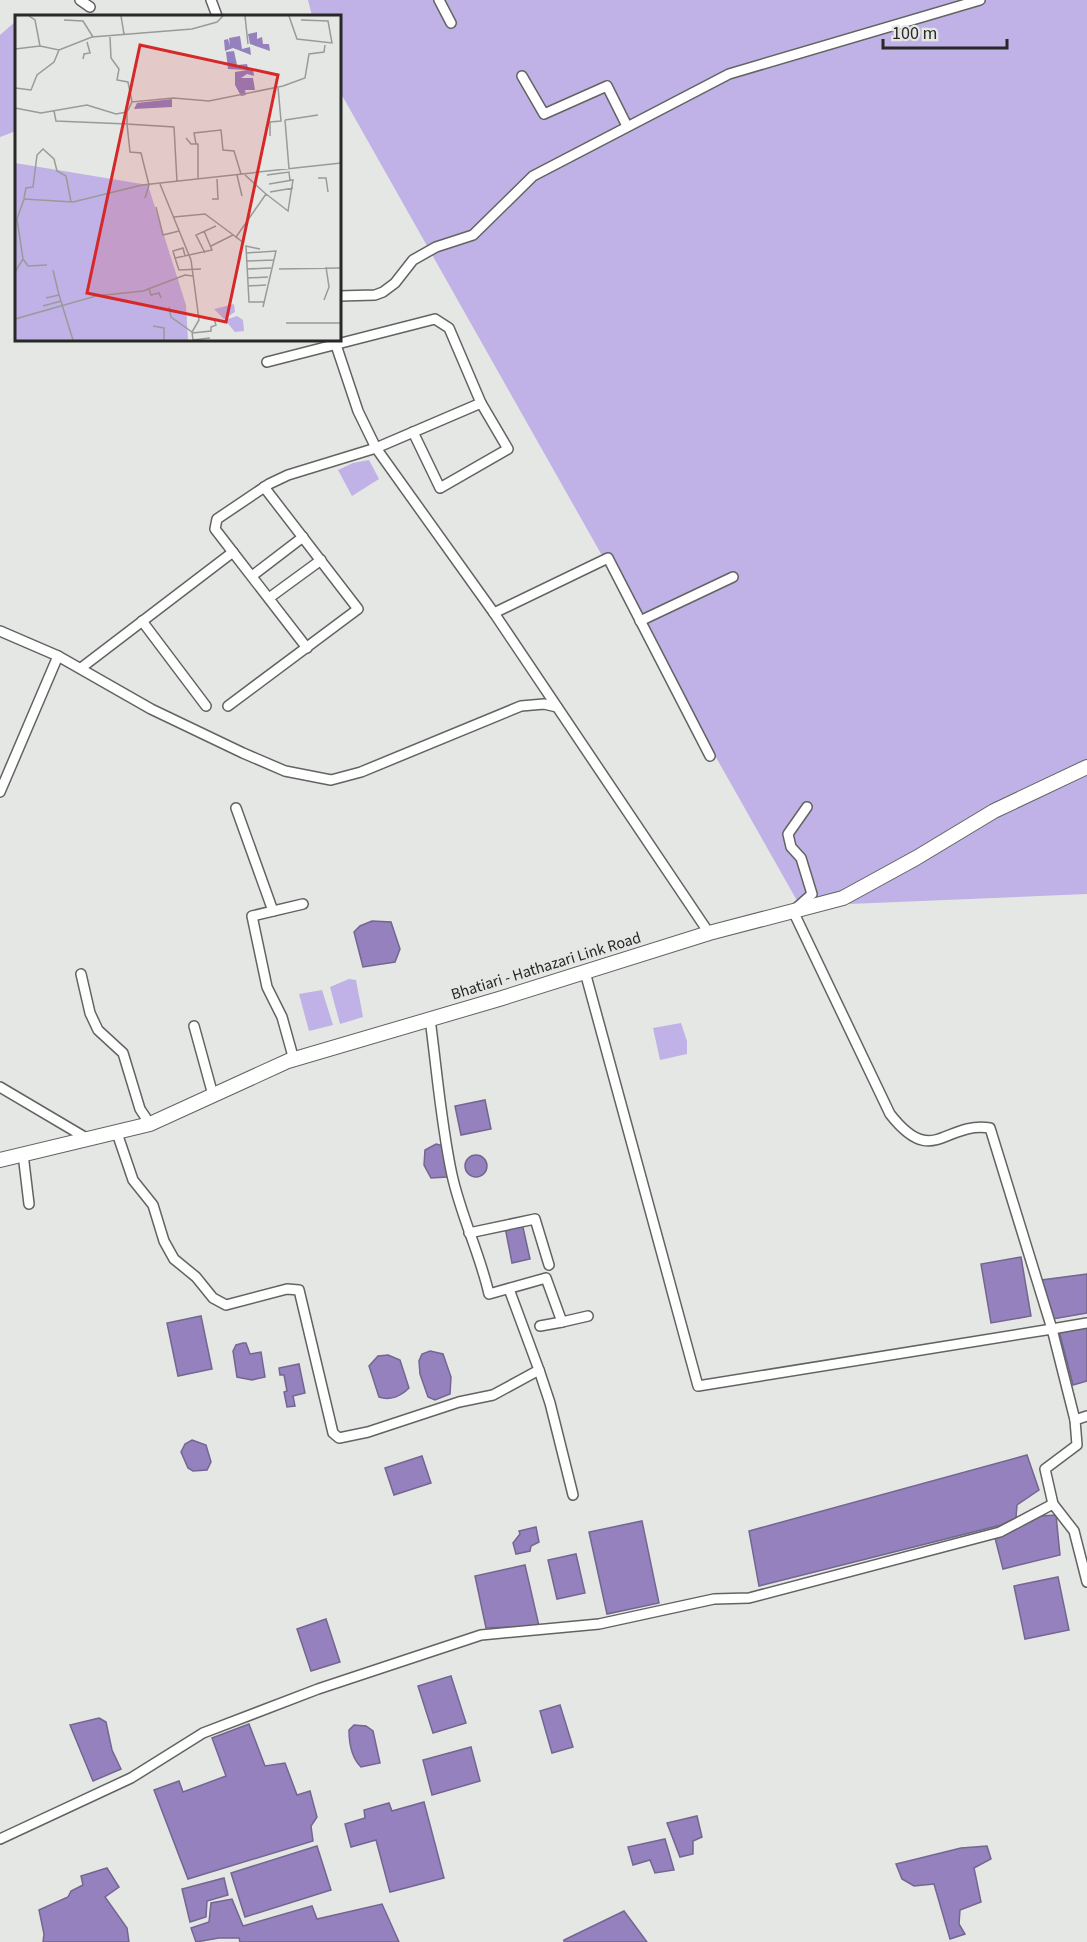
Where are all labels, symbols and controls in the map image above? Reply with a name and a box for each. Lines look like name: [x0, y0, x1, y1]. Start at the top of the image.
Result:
scale bar: [883, 12, 1008, 50]
inset map: [15, 15, 340, 340]
text: 100 m: [892, 21, 937, 46]
street label: Bhatiari - Hathazari Link Road: [448, 927, 644, 1005]

